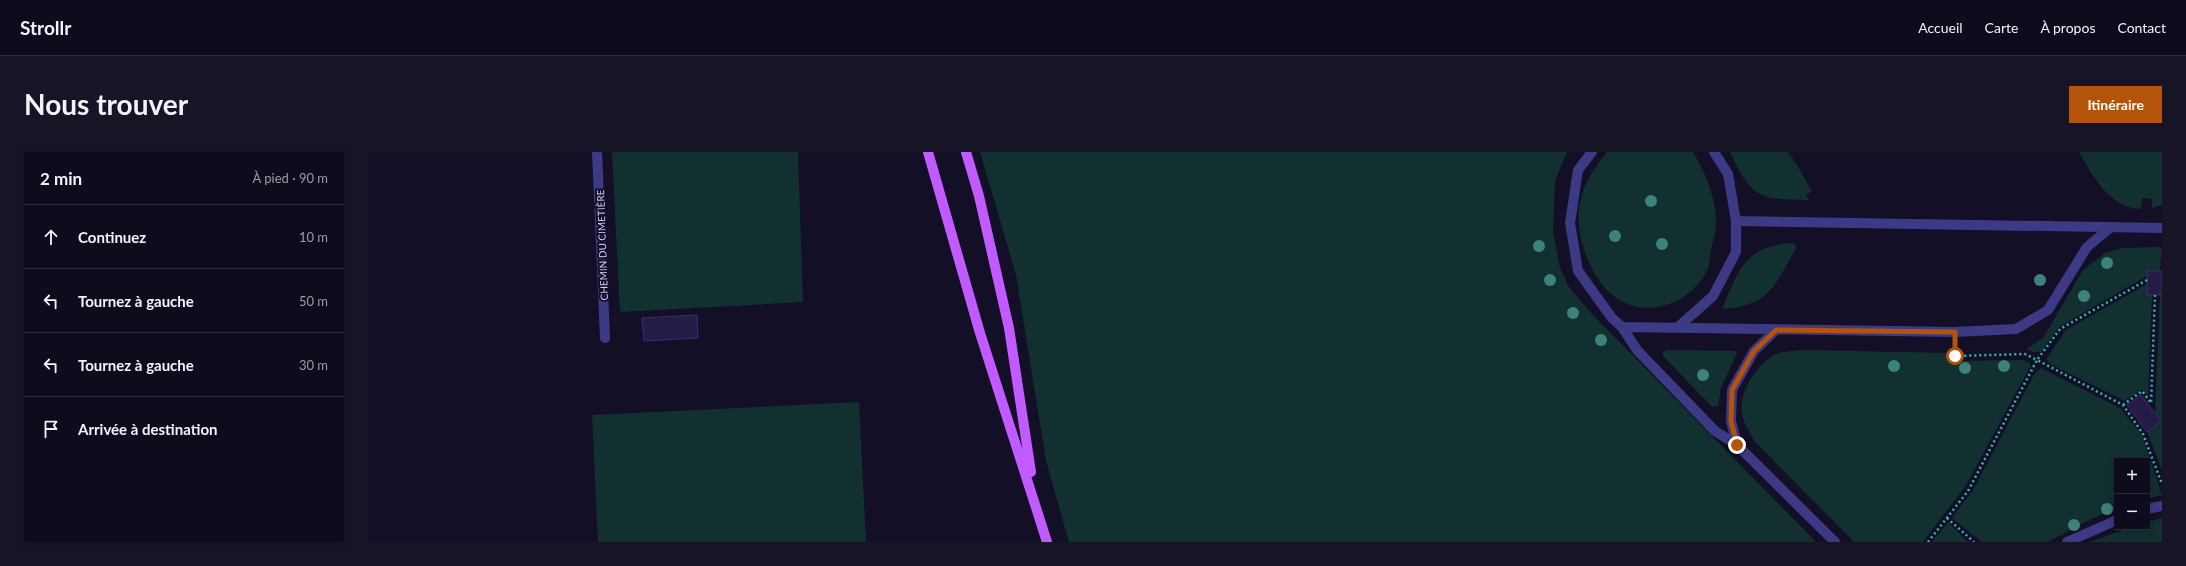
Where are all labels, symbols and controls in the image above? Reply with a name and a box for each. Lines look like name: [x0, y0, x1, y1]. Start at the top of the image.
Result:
text: Strollr: [20, 16, 71, 39]
text: Accueil: [1918, 19, 1963, 36]
text: Carte: [1985, 19, 2018, 36]
text: À propos: [2040, 19, 2095, 36]
text: Contact: [2117, 19, 2166, 36]
button: Itinéraire: [2069, 86, 2162, 123]
text: Nous trouver: [24, 87, 188, 121]
text: 2 min: [40, 168, 82, 189]
text: À pied · 90 m: [253, 170, 328, 186]
street label: CHEMIN DU CIMETIÈRE: [594, 189, 610, 301]
icon: ahead: [40, 226, 62, 248]
text: Continuez: [78, 228, 146, 246]
text: 10 m: [299, 229, 328, 245]
icon: left: [40, 290, 62, 312]
text: Tournez à gauche: [78, 292, 194, 310]
text: 50 m: [299, 293, 328, 309]
route start: [1946, 347, 1964, 365]
icon: left: [40, 354, 62, 376]
text: Tournez à gauche: [78, 356, 194, 374]
text: 30 m: [299, 357, 328, 373]
icon: arrive: [40, 418, 62, 440]
text: Arrivée à destination: [78, 420, 217, 438]
route end: [1728, 436, 1746, 454]
map controls: [2114, 458, 2150, 530]
button: +: [2114, 458, 2150, 494]
button: −: [2114, 494, 2150, 530]

